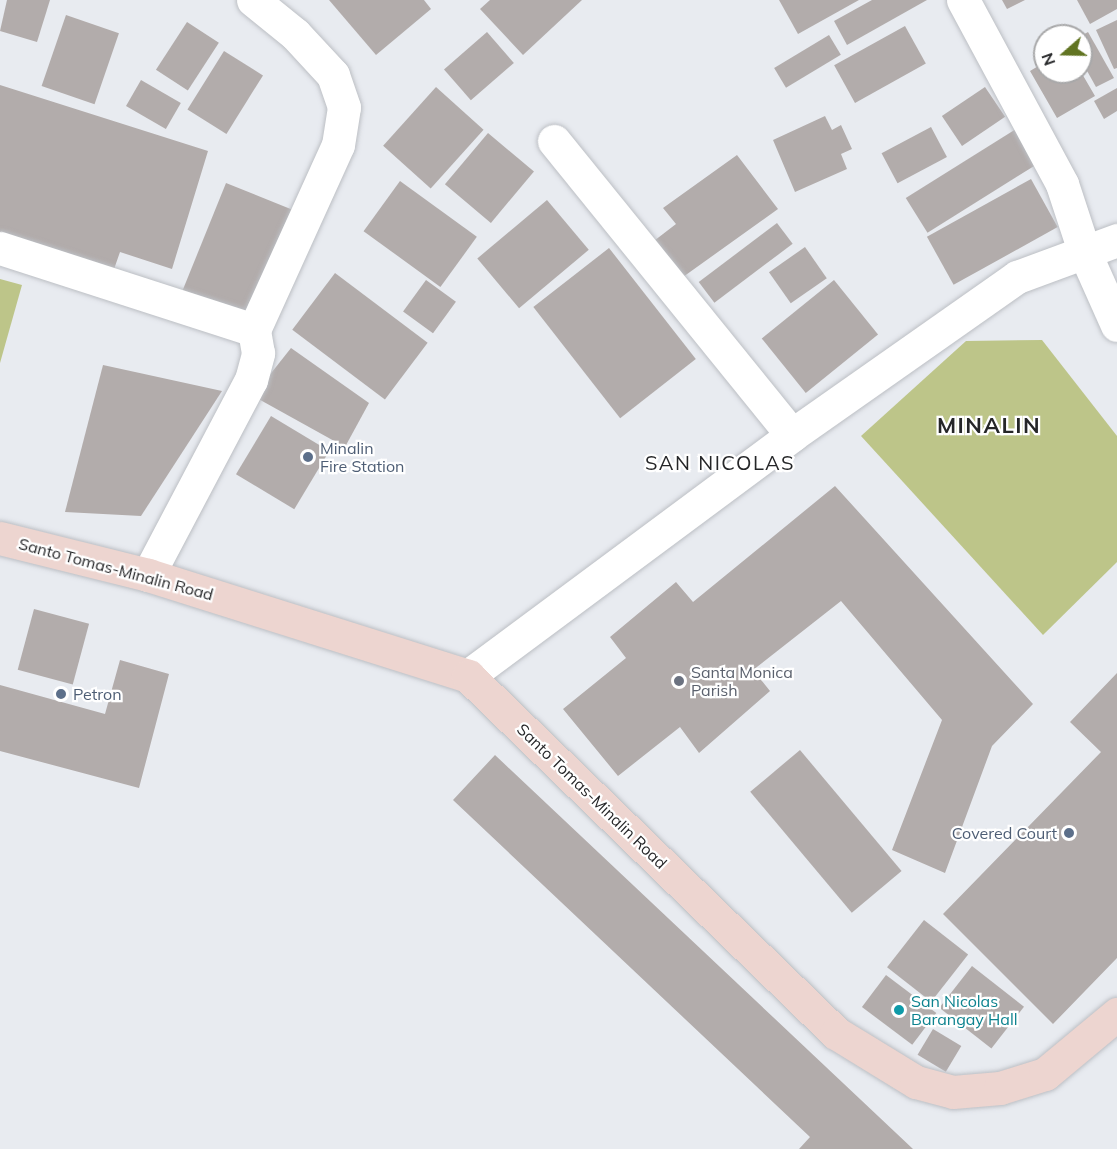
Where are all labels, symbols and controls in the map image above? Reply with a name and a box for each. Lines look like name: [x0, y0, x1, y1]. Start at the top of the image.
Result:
north arrow: [1033, 24, 1093, 84]
text: N: [1036, 50, 1059, 69]
district label: MINALIN: [937, 413, 1041, 439]
place label: Minalin Fire Station: [320, 438, 404, 476]
marker: Minalin Fire Station: [301, 450, 315, 464]
district label: SAN NICOLAS: [645, 450, 795, 474]
street label: Santo Tomas-Minalin Road: [17, 534, 215, 604]
place label: Santa Monica Parish: [691, 662, 793, 700]
marker: Santa Monica Parish: [672, 674, 686, 688]
place label: Petron: [73, 684, 122, 704]
marker: Petron: [54, 687, 68, 701]
street label: Santo Tomas-Minalin Road: [513, 719, 671, 873]
place label: Covered Court: [952, 823, 1057, 843]
marker: Covered Court: [1062, 826, 1076, 840]
place label: San Nicolas Barangay Hall: [911, 991, 1017, 1029]
marker: San Nicolas Barangay Hall: [892, 1003, 906, 1017]

